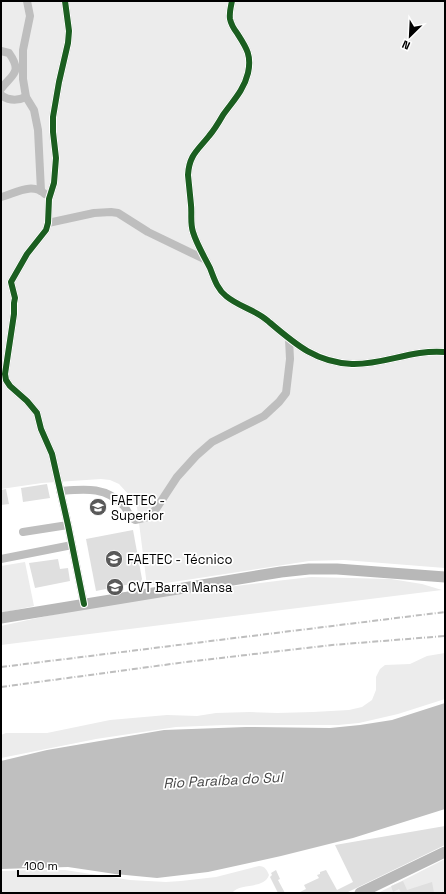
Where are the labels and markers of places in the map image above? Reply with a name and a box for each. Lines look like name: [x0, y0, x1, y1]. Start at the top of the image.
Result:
place label: FAETEC - Superior: [111, 492, 165, 524]
school or university icon: FAETEC - Superior: [88, 497, 108, 517]
school or university icon: FAETEC - Técnico: [104, 549, 124, 569]
place label: FAETEC - Técnico: [127, 551, 233, 568]
school or university icon: CVT Barra Mansa: [105, 577, 125, 597]
place label: CVT Barra Mansa: [128, 579, 233, 596]

